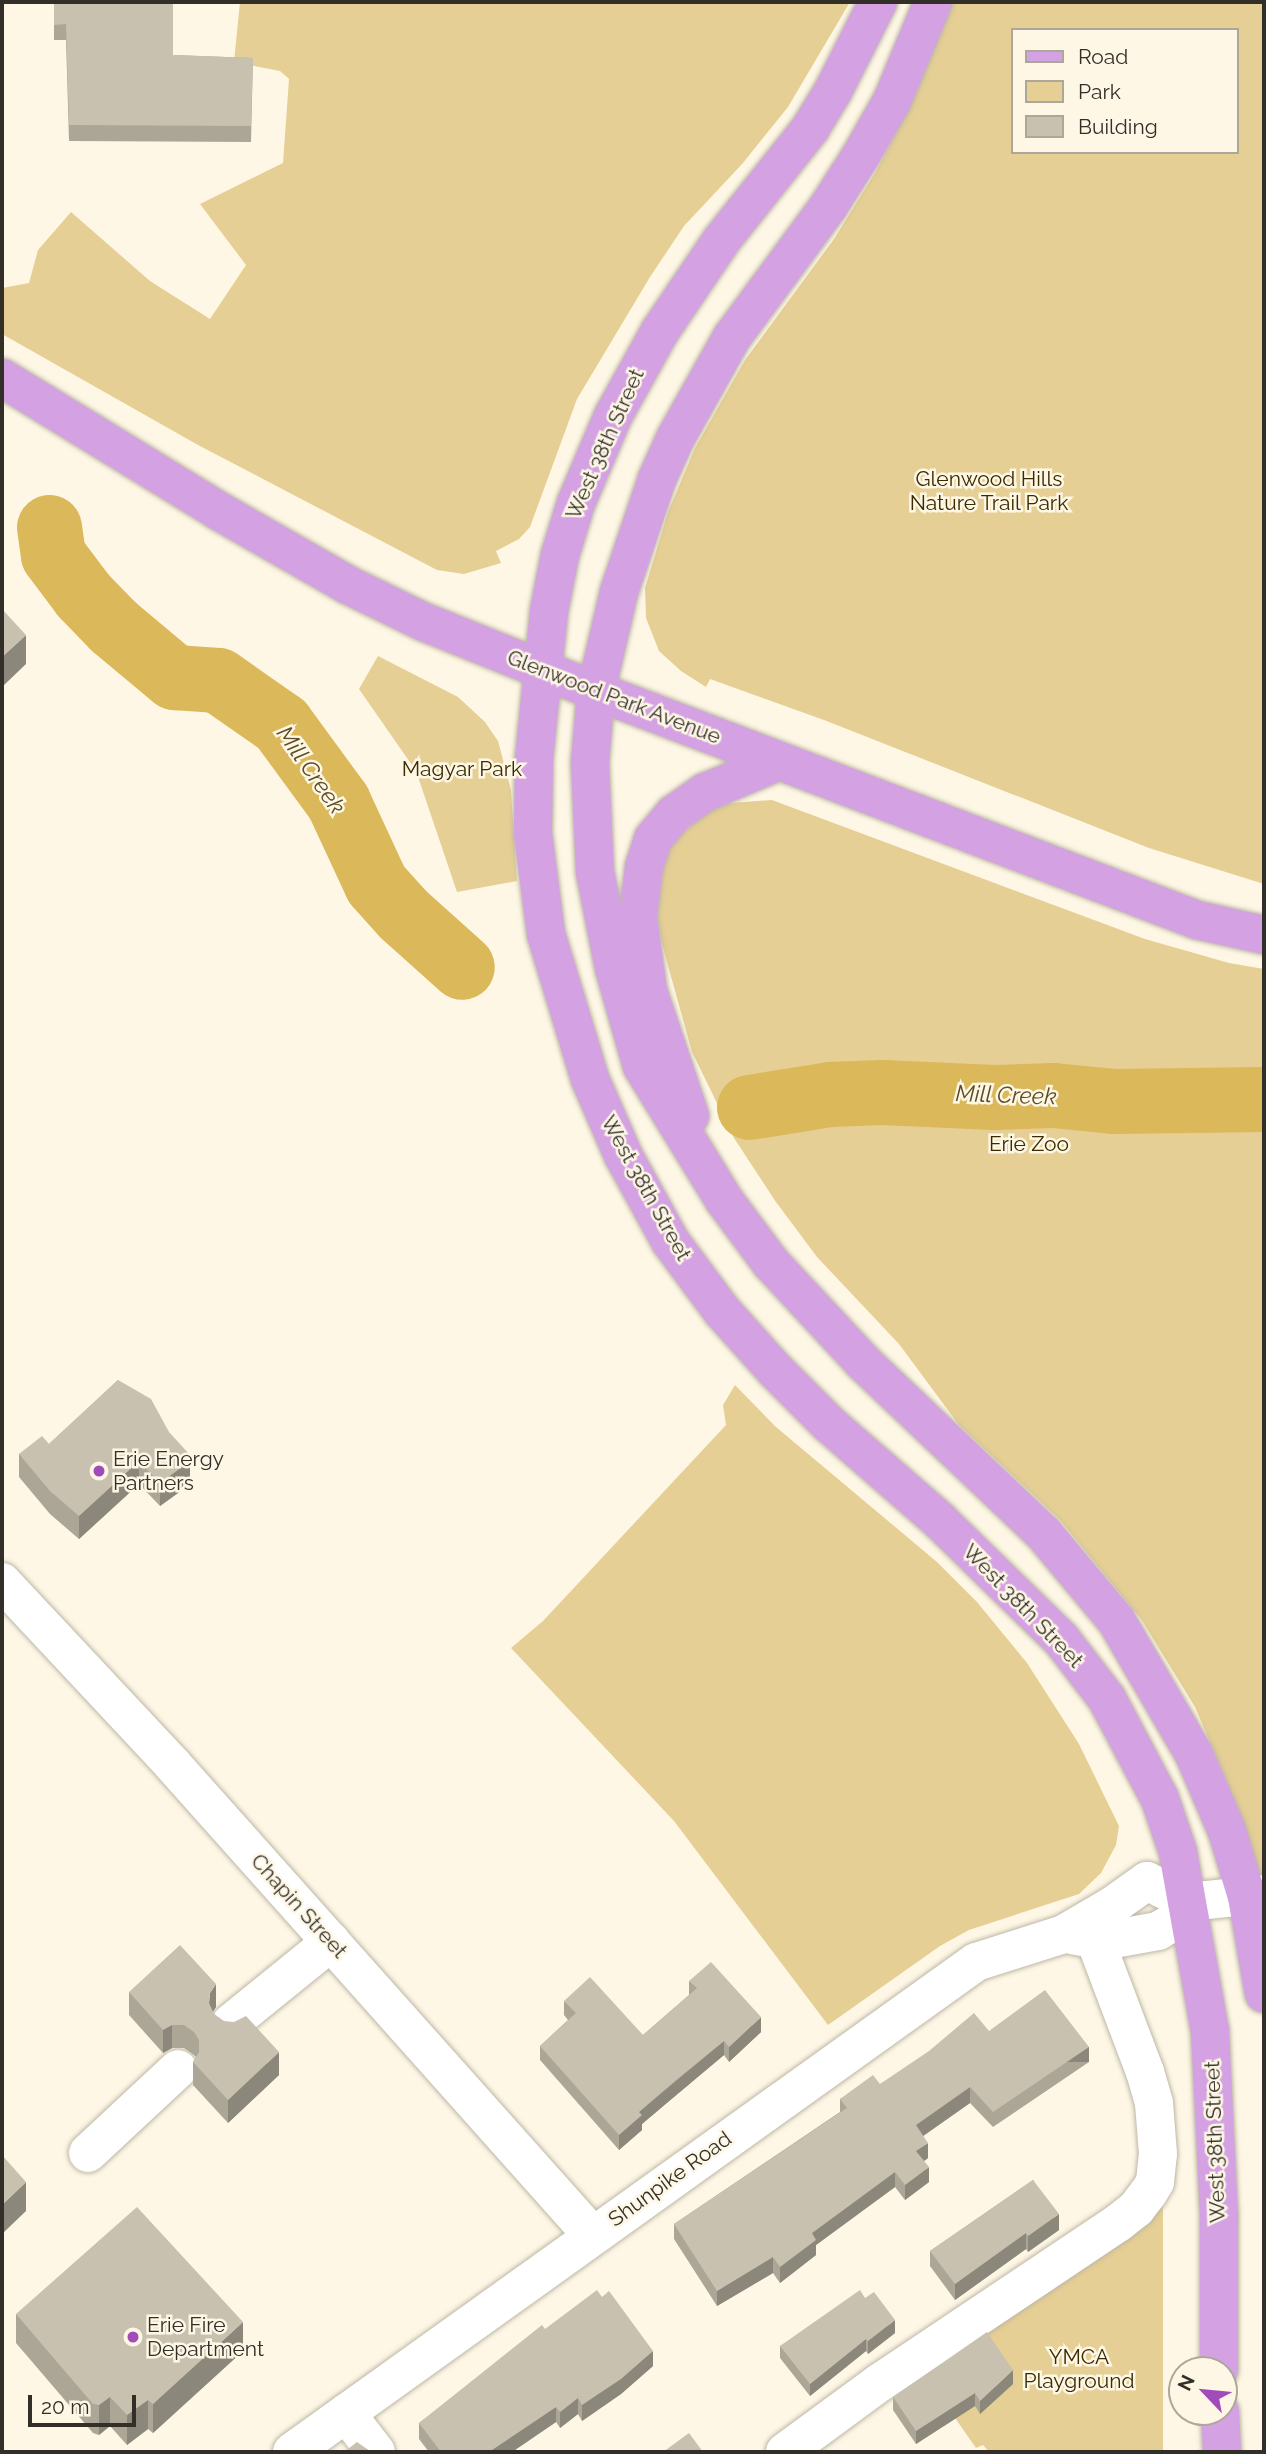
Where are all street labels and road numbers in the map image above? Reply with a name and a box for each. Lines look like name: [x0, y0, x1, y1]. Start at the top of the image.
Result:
street label: West 38th Street: [561, 365, 649, 523]
street label: Glenwood Park Avenue: [503, 645, 725, 749]
street label: West 38th Street: [596, 1111, 696, 1265]
street label: West 38th Street: [958, 1539, 1088, 1673]
street label: Chapin Street: [246, 1849, 352, 1963]
street label: West 38th Street: [1200, 2061, 1230, 2223]
street label: Shunpike Road: [604, 2126, 736, 2232]

